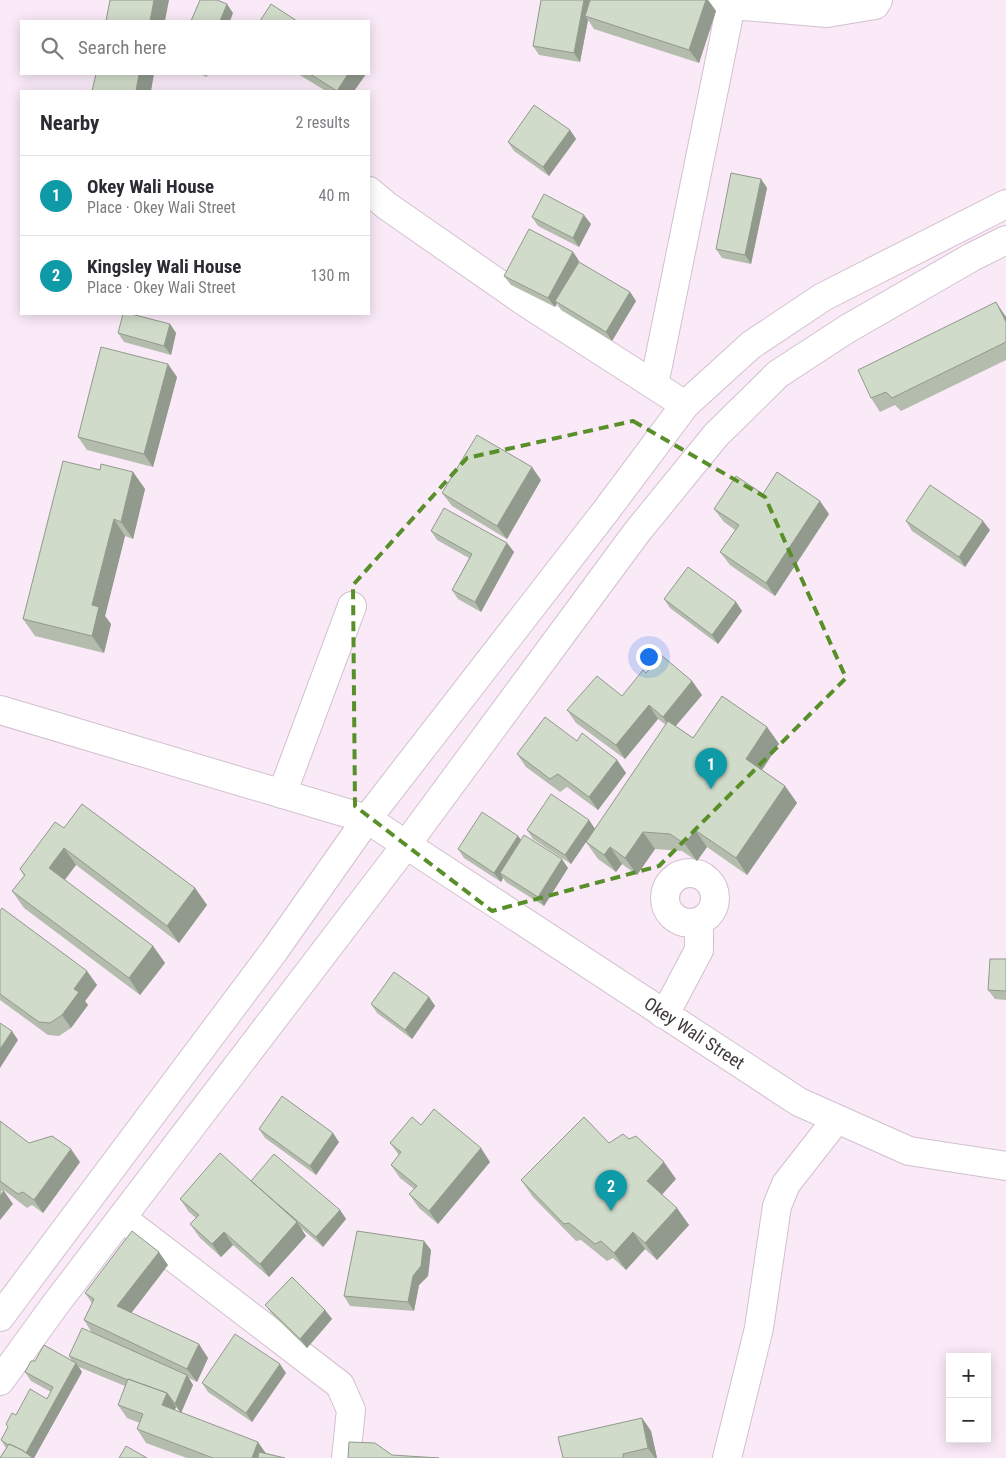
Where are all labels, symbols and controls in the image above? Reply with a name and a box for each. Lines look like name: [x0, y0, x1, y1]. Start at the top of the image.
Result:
search box: [20, 20, 370, 75]
icon: search: [38, 34, 66, 62]
text: Search here: [78, 36, 166, 59]
text: Nearby: [40, 111, 99, 135]
text: 2 results: [295, 113, 350, 132]
text: Okey Wali House: [87, 175, 214, 198]
text: 1: [52, 186, 60, 205]
text: 40 m: [318, 186, 350, 205]
text: Place · Okey Wali Street: [87, 198, 236, 217]
text: Kingsley Wali House: [87, 255, 241, 278]
text: 2: [52, 266, 60, 285]
text: 130 m: [311, 266, 350, 285]
text: Place · Okey Wali Street: [87, 278, 236, 297]
your location: [636, 644, 662, 670]
pin: 1: [695, 748, 727, 789]
street label: Okey Wali Street: [640, 993, 748, 1073]
pin: 2: [595, 1170, 627, 1211]
map controls: [946, 1353, 991, 1443]
button: +: [946, 1353, 991, 1398]
button: −: [946, 1398, 991, 1443]

